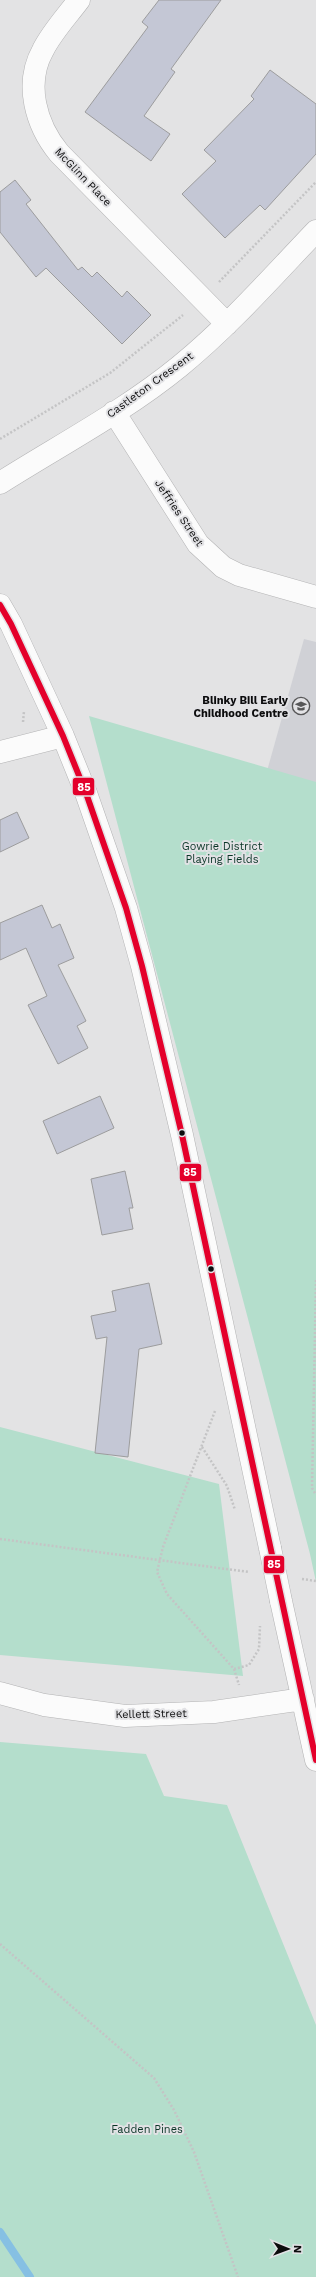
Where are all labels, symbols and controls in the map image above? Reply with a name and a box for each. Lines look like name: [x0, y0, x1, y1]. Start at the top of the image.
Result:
street label: McGlinn Place: [52, 145, 114, 209]
street label: Castleton Crescent: [104, 349, 196, 421]
street label: Jeffries Street: [152, 477, 206, 549]
place label: Blinky Bill Early Childhood Centre: [193, 694, 289, 720]
school or university icon: Blinky Bill Early Childhood Centre: [291, 696, 311, 716]
line badge: 85: [72, 777, 95, 796]
text: 85: [77, 781, 91, 794]
park label: Gowrie District Playing Fields: [182, 840, 263, 866]
unlabelled marker: [177, 1128, 187, 1138]
line badge: 85: [179, 1163, 202, 1182]
text: 85: [183, 1166, 197, 1179]
unlabelled marker: [206, 1264, 216, 1274]
line badge: 85: [263, 1555, 285, 1574]
text: 85: [267, 1558, 281, 1571]
street label: Kellett Street: [115, 1707, 187, 1721]
park label: Fadden Pines: [111, 2123, 183, 2136]
north arrow: [268, 2229, 308, 2269]
text: N: [291, 2245, 304, 2253]

